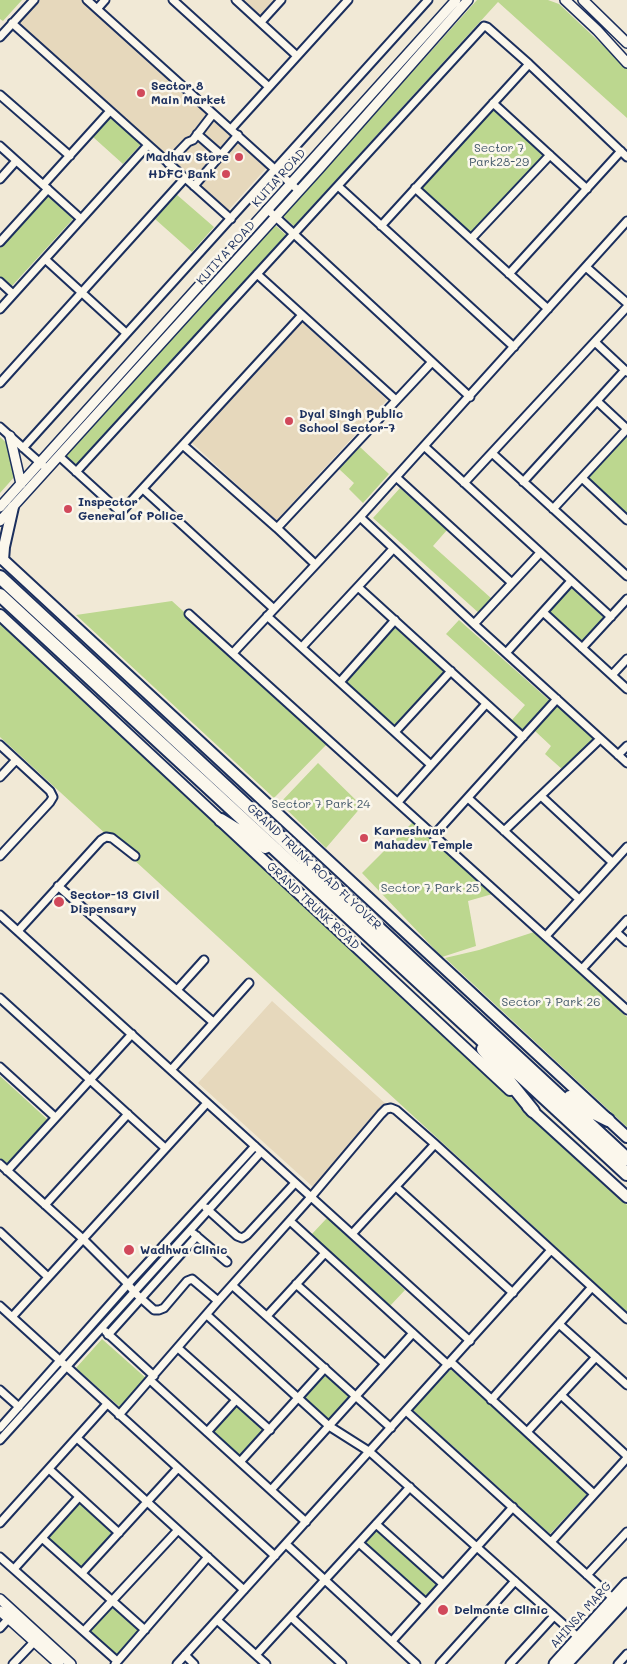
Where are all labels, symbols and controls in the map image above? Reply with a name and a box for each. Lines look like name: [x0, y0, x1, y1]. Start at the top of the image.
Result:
place label: Sector 8 Main Market: [151, 79, 226, 107]
marker: Sector 8 Main Market: [135, 87, 147, 99]
park label: Sector 7 Park28-29: [469, 141, 529, 169]
street label: KUTIA ROAD: [249, 146, 309, 210]
place label: Madhav Store: [146, 150, 229, 164]
marker: Madhav Store: [233, 151, 245, 163]
place label: HDFC Bank: [148, 167, 216, 181]
marker: HDFC Bank: [220, 168, 232, 180]
street label: KUTIYA ROAD: [194, 218, 258, 288]
place label: Dyal Singh Public School Sector-7: [299, 407, 403, 435]
marker: Dyal Singh Public School Sector-7: [283, 415, 295, 427]
place label: Inspector General of Police: [78, 495, 183, 523]
marker: Inspector General of Police: [62, 503, 74, 515]
park label: Sector 7 Park 24: [272, 797, 370, 811]
street label: GRAND TRUNK ROAD FLYOVER: [244, 801, 384, 933]
place label: Karneshwar Mahadev Temple: [374, 824, 473, 852]
marker: Karneshwar Mahadev Temple: [358, 832, 370, 844]
street label: GRAND TRUNK ROAD: [264, 859, 362, 953]
park label: Sector 7 Park 25: [381, 881, 479, 895]
place label: Sector-13 Civil Dispensary: [70, 888, 159, 916]
marker: Sector-13 Civil Dispensary: [52, 895, 66, 909]
park label: Sector 7 Park 26: [502, 995, 600, 1009]
marker: Wadhwa Clinic: [122, 1243, 136, 1257]
place label: Wadhwa Clinic: [140, 1243, 227, 1257]
street label: AHINSA MARG: [547, 1579, 615, 1651]
marker: Delmonte Clinic: [436, 1603, 450, 1617]
place label: Delmonte Clinic: [454, 1603, 548, 1617]

